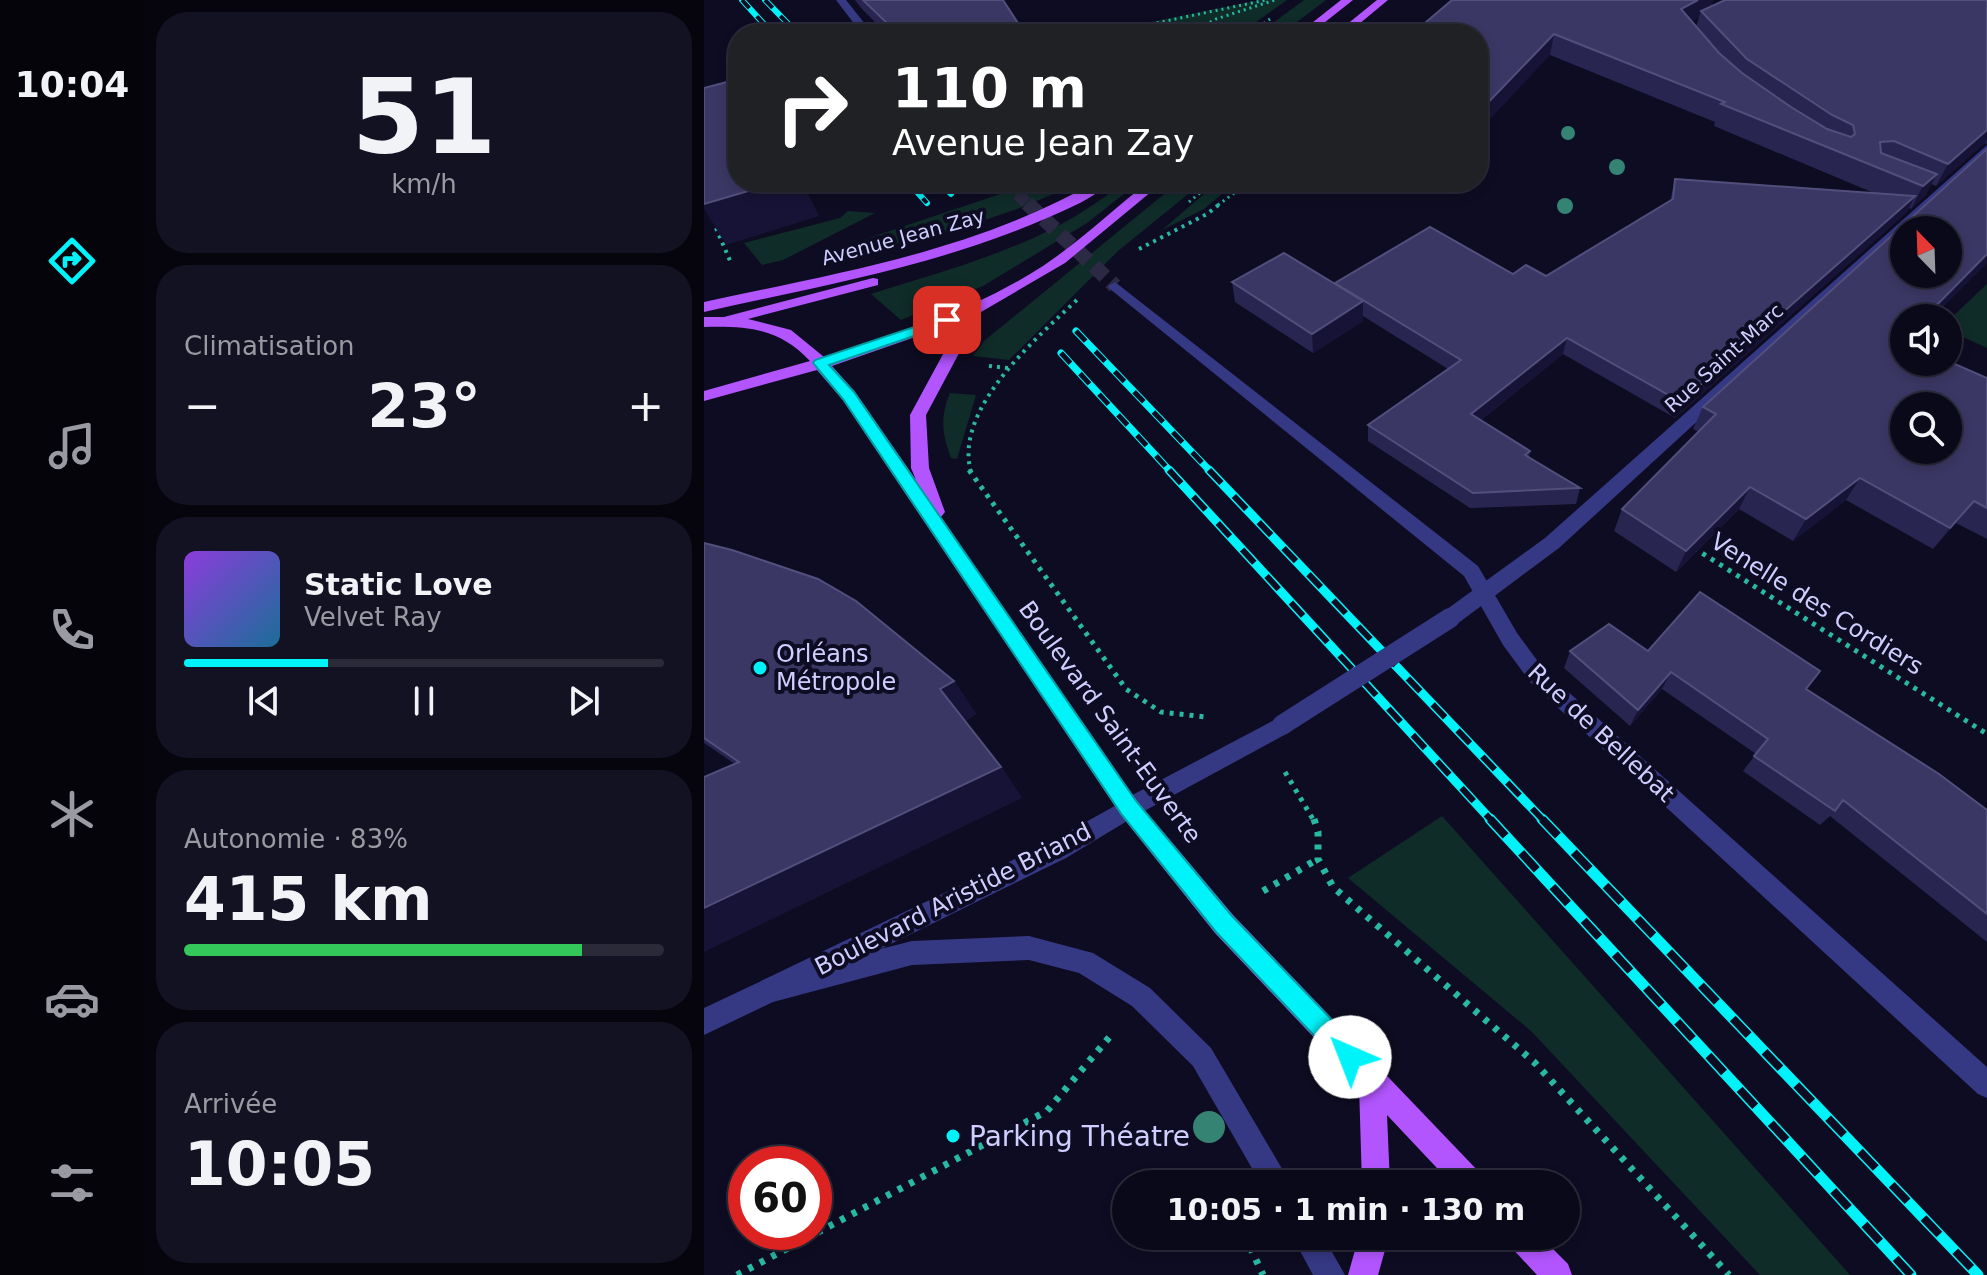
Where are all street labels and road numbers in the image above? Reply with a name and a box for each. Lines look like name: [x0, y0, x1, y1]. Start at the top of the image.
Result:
street label: Avenue Jean Zay: [819, 204, 987, 270]
street label: Rue Saint-Marc: [1660, 299, 1788, 417]
street label: Venelle des Cordiers: [1706, 527, 1928, 681]
street label: Boulevard Saint-Euverte: [1013, 596, 1207, 848]
street label: Rue de Bellebat: [1522, 658, 1680, 808]
street label: Boulevard Aristide Briand: [810, 817, 1096, 981]

